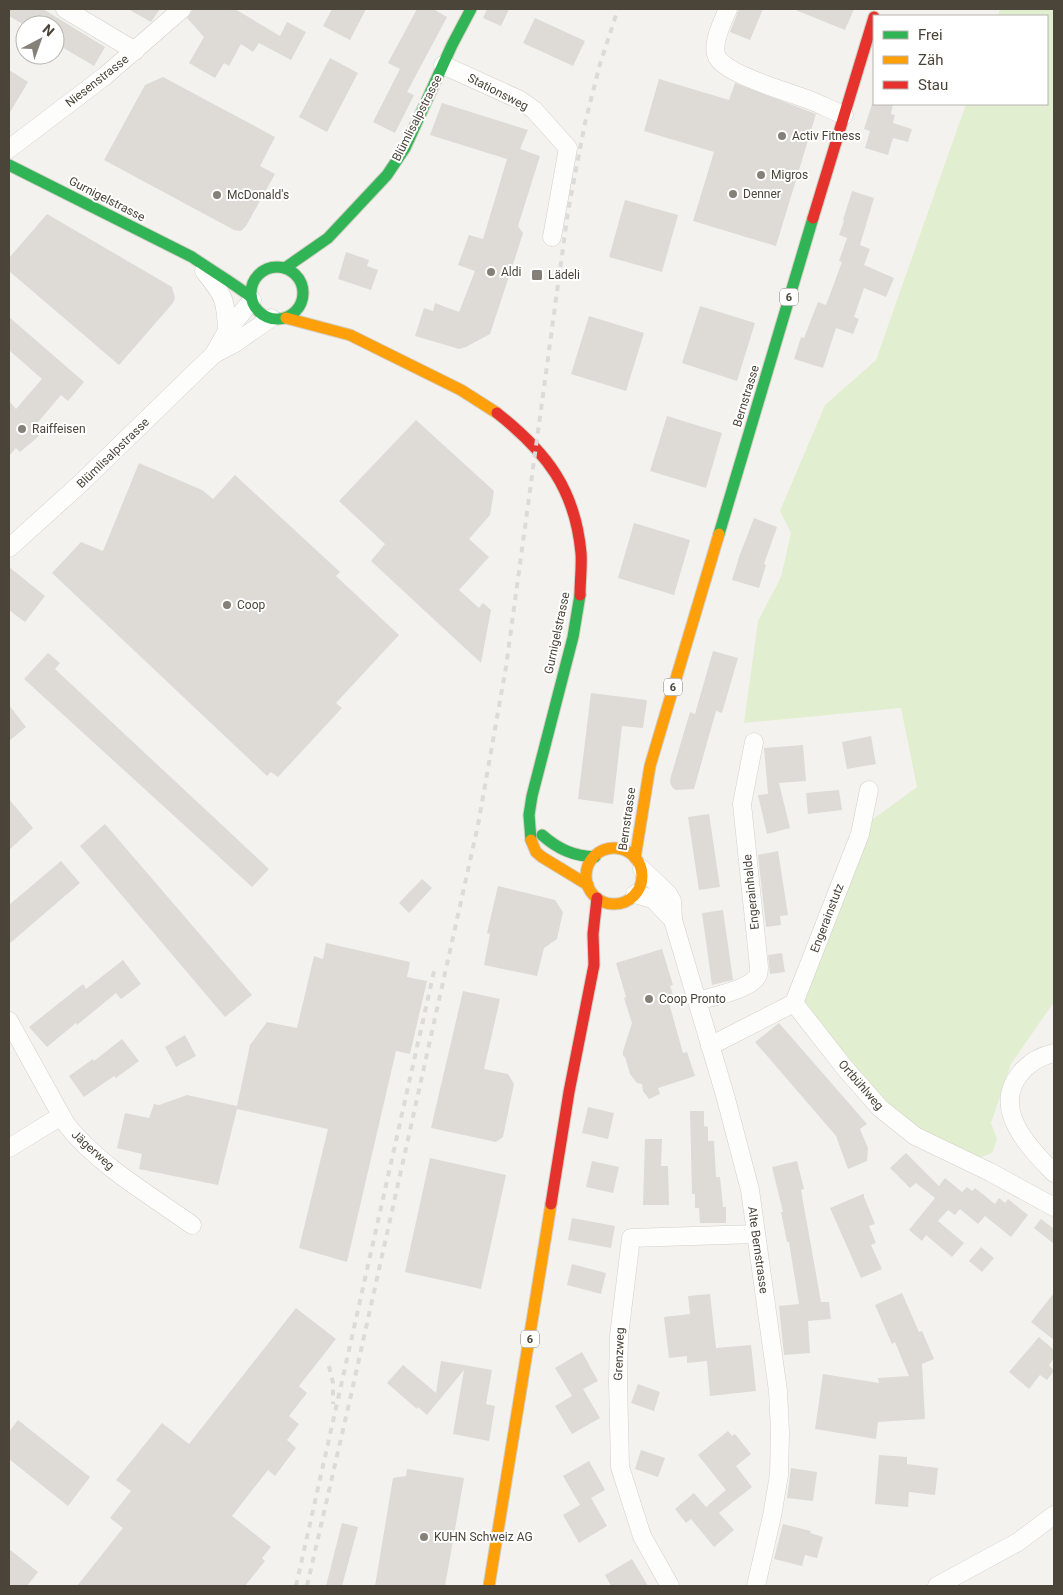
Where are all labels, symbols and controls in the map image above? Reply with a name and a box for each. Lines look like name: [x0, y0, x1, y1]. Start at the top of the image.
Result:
north arrow: [15, 15, 65, 65]
legend: [873, 15, 1048, 105]
text: N: [40, 21, 58, 39]
text: Frei: [918, 26, 943, 44]
text: Zäh: [918, 51, 943, 69]
street label: Niesenstrasse: [63, 52, 131, 110]
street label: Stationsweg: [465, 71, 531, 113]
street label: Blümlisalpstrasse: [389, 73, 445, 163]
text: Stau: [918, 76, 948, 94]
place label: Activ Fitness: [792, 129, 861, 143]
marker: Activ Fitness: [776, 130, 788, 142]
place label: Migros: [771, 168, 808, 182]
marker: Migros: [755, 169, 767, 181]
street label: Gurnigelstrasse: [67, 174, 147, 224]
place label: Denner: [743, 187, 781, 201]
place label: McDonald's: [227, 188, 289, 202]
marker: Denner: [727, 188, 739, 200]
marker: McDonald's: [211, 189, 223, 201]
place label: Aldi: [501, 265, 522, 279]
marker: Aldi: [485, 266, 497, 278]
marker: Lädeli: [530, 268, 544, 282]
place label: Lädeli: [548, 268, 580, 282]
road number: 6: [780, 288, 798, 306]
street label: Bernstrasse: [730, 363, 762, 429]
street label: Blümlisalpstrasse: [74, 415, 152, 491]
place label: Raiffeisen: [32, 422, 86, 436]
marker: Raiffeisen: [16, 423, 28, 435]
street label: Gurnigelstrasse: [541, 591, 573, 675]
place label: Coop: [237, 598, 265, 612]
marker: Coop: [221, 599, 233, 611]
road number: 6: [664, 679, 682, 696]
street label: Bernstrasse: [616, 786, 638, 852]
street label: Engerainhalde: [740, 854, 762, 930]
street label: Engerainstutz: [807, 881, 847, 955]
place label: Coop Pronto: [659, 992, 726, 1006]
marker: Coop Pronto: [643, 993, 655, 1005]
street label: Ortbühlweg: [836, 1057, 886, 1113]
street label: Jägerweg: [69, 1127, 117, 1173]
street label: Alte Bernstrasse: [745, 1206, 771, 1294]
street label: Grenzweg: [611, 1327, 627, 1381]
road number: 6: [521, 1330, 539, 1348]
place label: KUHN Schweiz AG: [434, 1530, 533, 1544]
marker: KUHN Schweiz AG: [418, 1531, 430, 1543]

